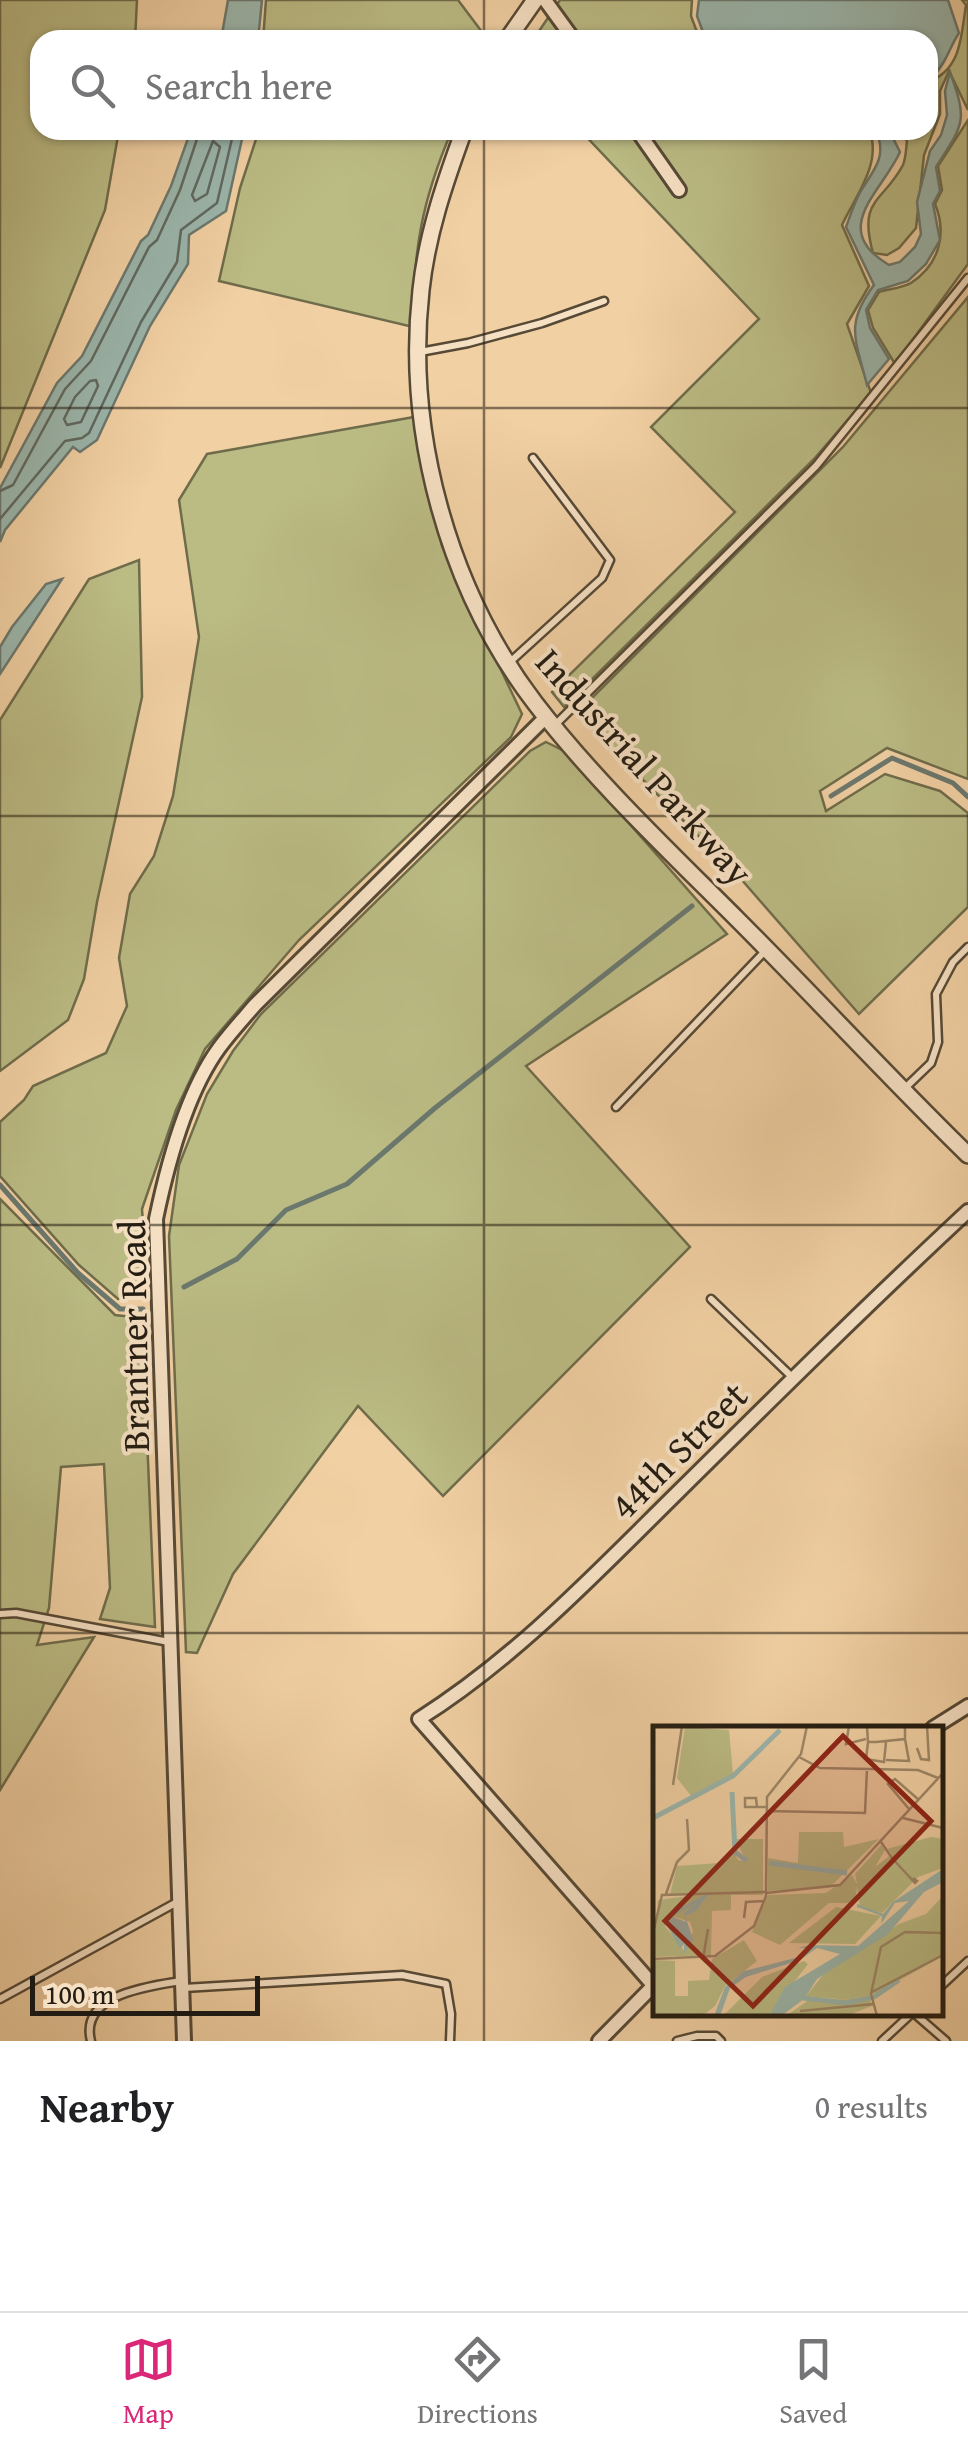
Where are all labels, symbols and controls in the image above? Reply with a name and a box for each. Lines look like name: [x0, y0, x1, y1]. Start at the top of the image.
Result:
search box: [30, 30, 938, 140]
text: Search here: [145, 57, 333, 113]
icon: search: [65, 58, 120, 113]
street label: Industrial Parkway: [523, 635, 767, 897]
street label: Brantner Road: [103, 1219, 163, 1453]
street label: 44th Street: [596, 1368, 760, 1532]
inset map: [653, 1726, 943, 2016]
scale bar: [30, 1971, 260, 2016]
text: 100 m: [45, 1973, 114, 2014]
text: Nearby: [40, 2076, 174, 2137]
text: 0 results: [815, 2083, 928, 2130]
tab: Map: [121, 2332, 176, 2433]
tab: Directions: [417, 2332, 538, 2433]
tab: Saved: [779, 2332, 847, 2433]

